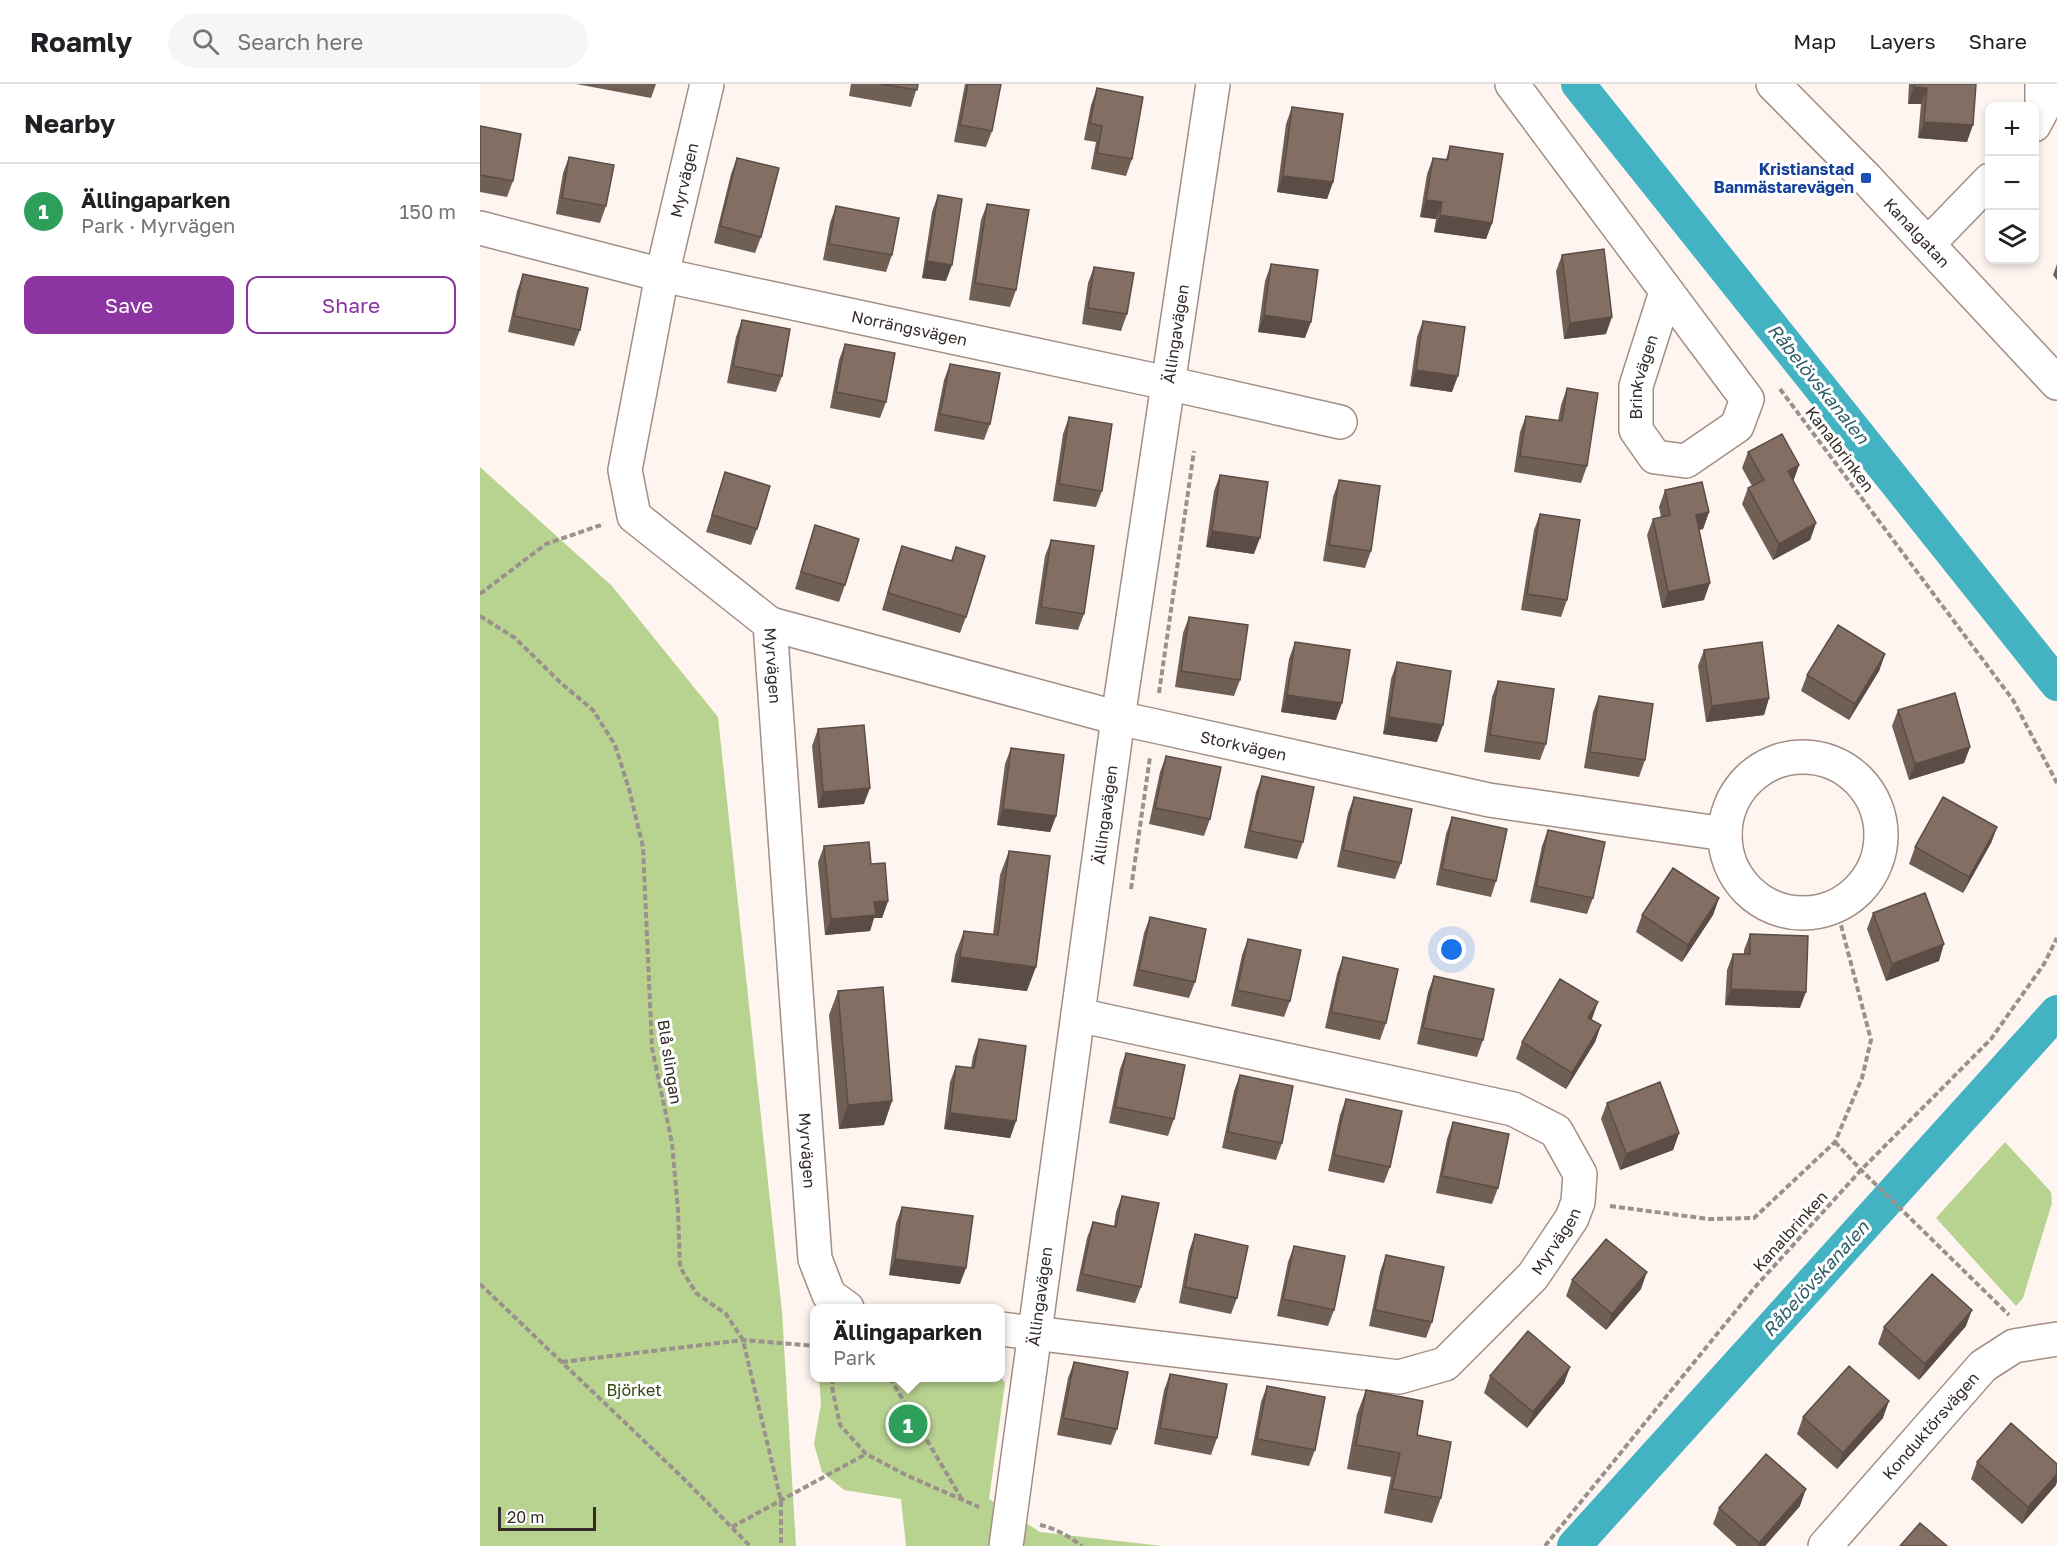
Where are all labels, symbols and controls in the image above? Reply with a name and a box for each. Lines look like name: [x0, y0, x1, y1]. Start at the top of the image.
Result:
search box: [168, 14, 588, 68]
text: Roamly: [30, 25, 132, 58]
icon: search: [189, 25, 222, 58]
text: Search here: [237, 28, 363, 55]
text: Map: [1793, 28, 1836, 54]
text: Layers: [1869, 28, 1936, 54]
text: Share: [1969, 28, 2027, 54]
map controls: [1985, 102, 2039, 264]
button: +: [1985, 102, 2039, 156]
text: Nearby: [24, 108, 115, 139]
street label: Myrvägen: [666, 141, 702, 219]
button: −: [1985, 156, 2039, 210]
place label: Kristianstad Banmästarevägen: [1714, 159, 1854, 197]
marker: Kristianstad Banmästarevägen: [1859, 171, 1873, 185]
text: Ällingaparken: [81, 186, 230, 213]
street label: Kanalgatan: [1880, 194, 1954, 272]
text: 1: [38, 199, 49, 223]
text: 150 m: [400, 199, 456, 223]
button: layers: [1985, 210, 2039, 264]
text: Park · Myrvägen: [81, 213, 235, 237]
button: Save: [24, 276, 234, 334]
button: Share: [246, 276, 456, 334]
street label: Ällingavägen: [1158, 283, 1193, 385]
street label: Norrängsvägen: [850, 306, 969, 350]
water label: Råbelövskanalen: [1764, 319, 1874, 448]
street label: Brinkvägen: [1626, 332, 1662, 419]
street label: Kanalbrinken: [1801, 402, 1879, 496]
street label: Myrvägen: [760, 627, 786, 704]
street label: Storkvägen: [1198, 726, 1289, 765]
street label: Ällingavägen: [1088, 764, 1122, 866]
your location: [1437, 935, 1466, 964]
street label: Blå slingan: [653, 1018, 687, 1106]
street label: Myrvägen: [795, 1112, 820, 1189]
street label: Kanalbrinken: [1748, 1186, 1832, 1276]
street label: Myrvägen: [1527, 1205, 1585, 1278]
water label: Råbelövskanalen: [1758, 1215, 1874, 1341]
street label: Ällingavägen: [1023, 1245, 1056, 1347]
popup: [810, 1304, 1005, 1382]
text: Ällingaparken: [833, 1318, 982, 1345]
text: Park: [833, 1345, 876, 1369]
street label: Konduktörsvägen: [1878, 1368, 1983, 1484]
park label: Björket: [606, 1380, 662, 1400]
pin: 1: [888, 1402, 928, 1446]
scale bar: [498, 1504, 596, 1532]
text: 20 m: [507, 1507, 544, 1527]

